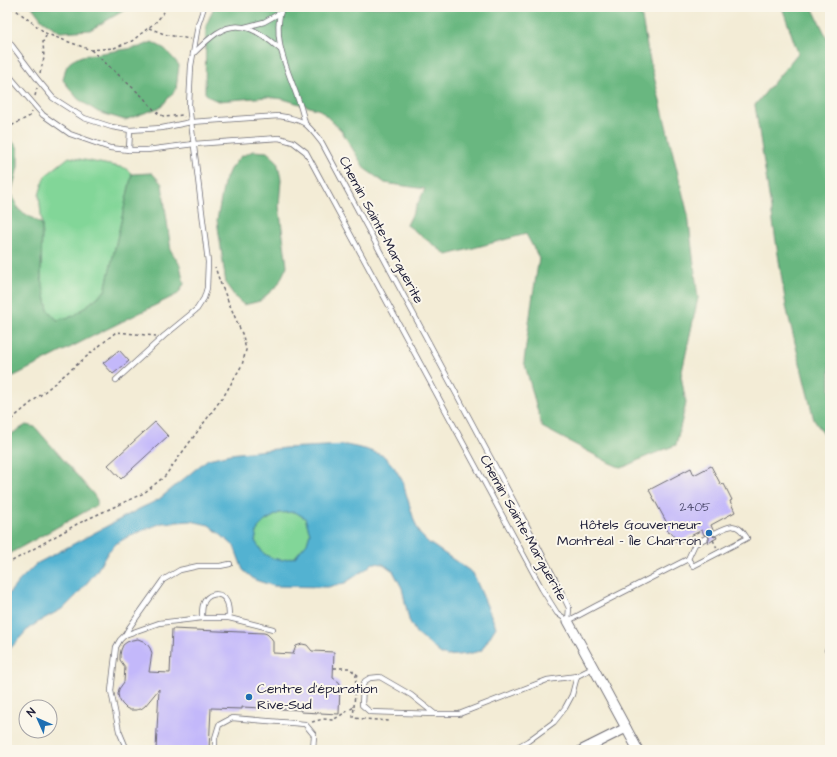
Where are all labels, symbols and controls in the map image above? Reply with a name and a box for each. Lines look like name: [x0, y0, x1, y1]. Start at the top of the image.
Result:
street label: Chemin Sainte-Marguerite: [334, 153, 429, 308]
street label: Chemin Sainte-Marguerite: [474, 451, 572, 605]
house number: 2405: [679, 499, 711, 516]
place label: Hôtels Gouverneur Montréal - Île Charron: [557, 515, 701, 551]
marker: Hôtels Gouverneur Montréal - Île Charron: [704, 528, 714, 538]
place label: Centre d'épuration Rive-Sud: [257, 679, 377, 715]
marker: Centre d'épuration Rive-Sud: [244, 692, 254, 702]
north arrow: [18, 699, 58, 739]
text: N: [24, 704, 39, 720]

